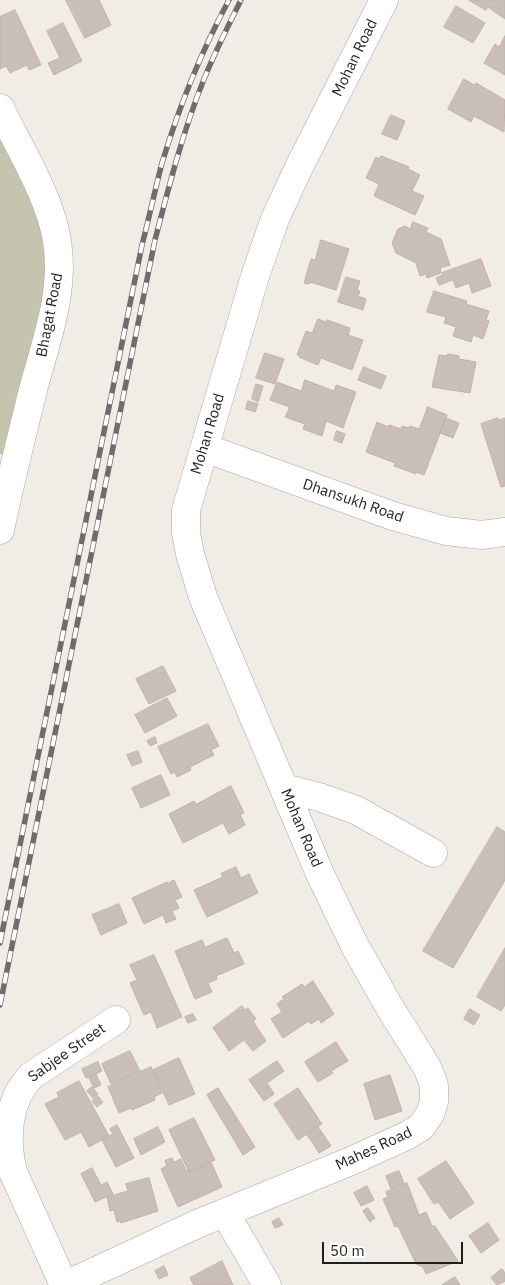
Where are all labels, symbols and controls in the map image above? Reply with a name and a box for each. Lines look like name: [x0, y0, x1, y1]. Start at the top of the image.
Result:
street label: Mohan Road: [329, 16, 381, 100]
street label: Bhagat Road: [33, 271, 67, 359]
street label: Mohan Road: [187, 391, 229, 477]
street label: Dhansukh Road: [300, 475, 406, 527]
street label: Mohan Road: [276, 786, 326, 870]
street label: Sabjee Street: [25, 1020, 109, 1086]
street label: Mahes Road: [333, 1123, 415, 1175]
scale bar: [325, 1232, 466, 1264]
text: 50 m: [330, 1241, 365, 1260]

